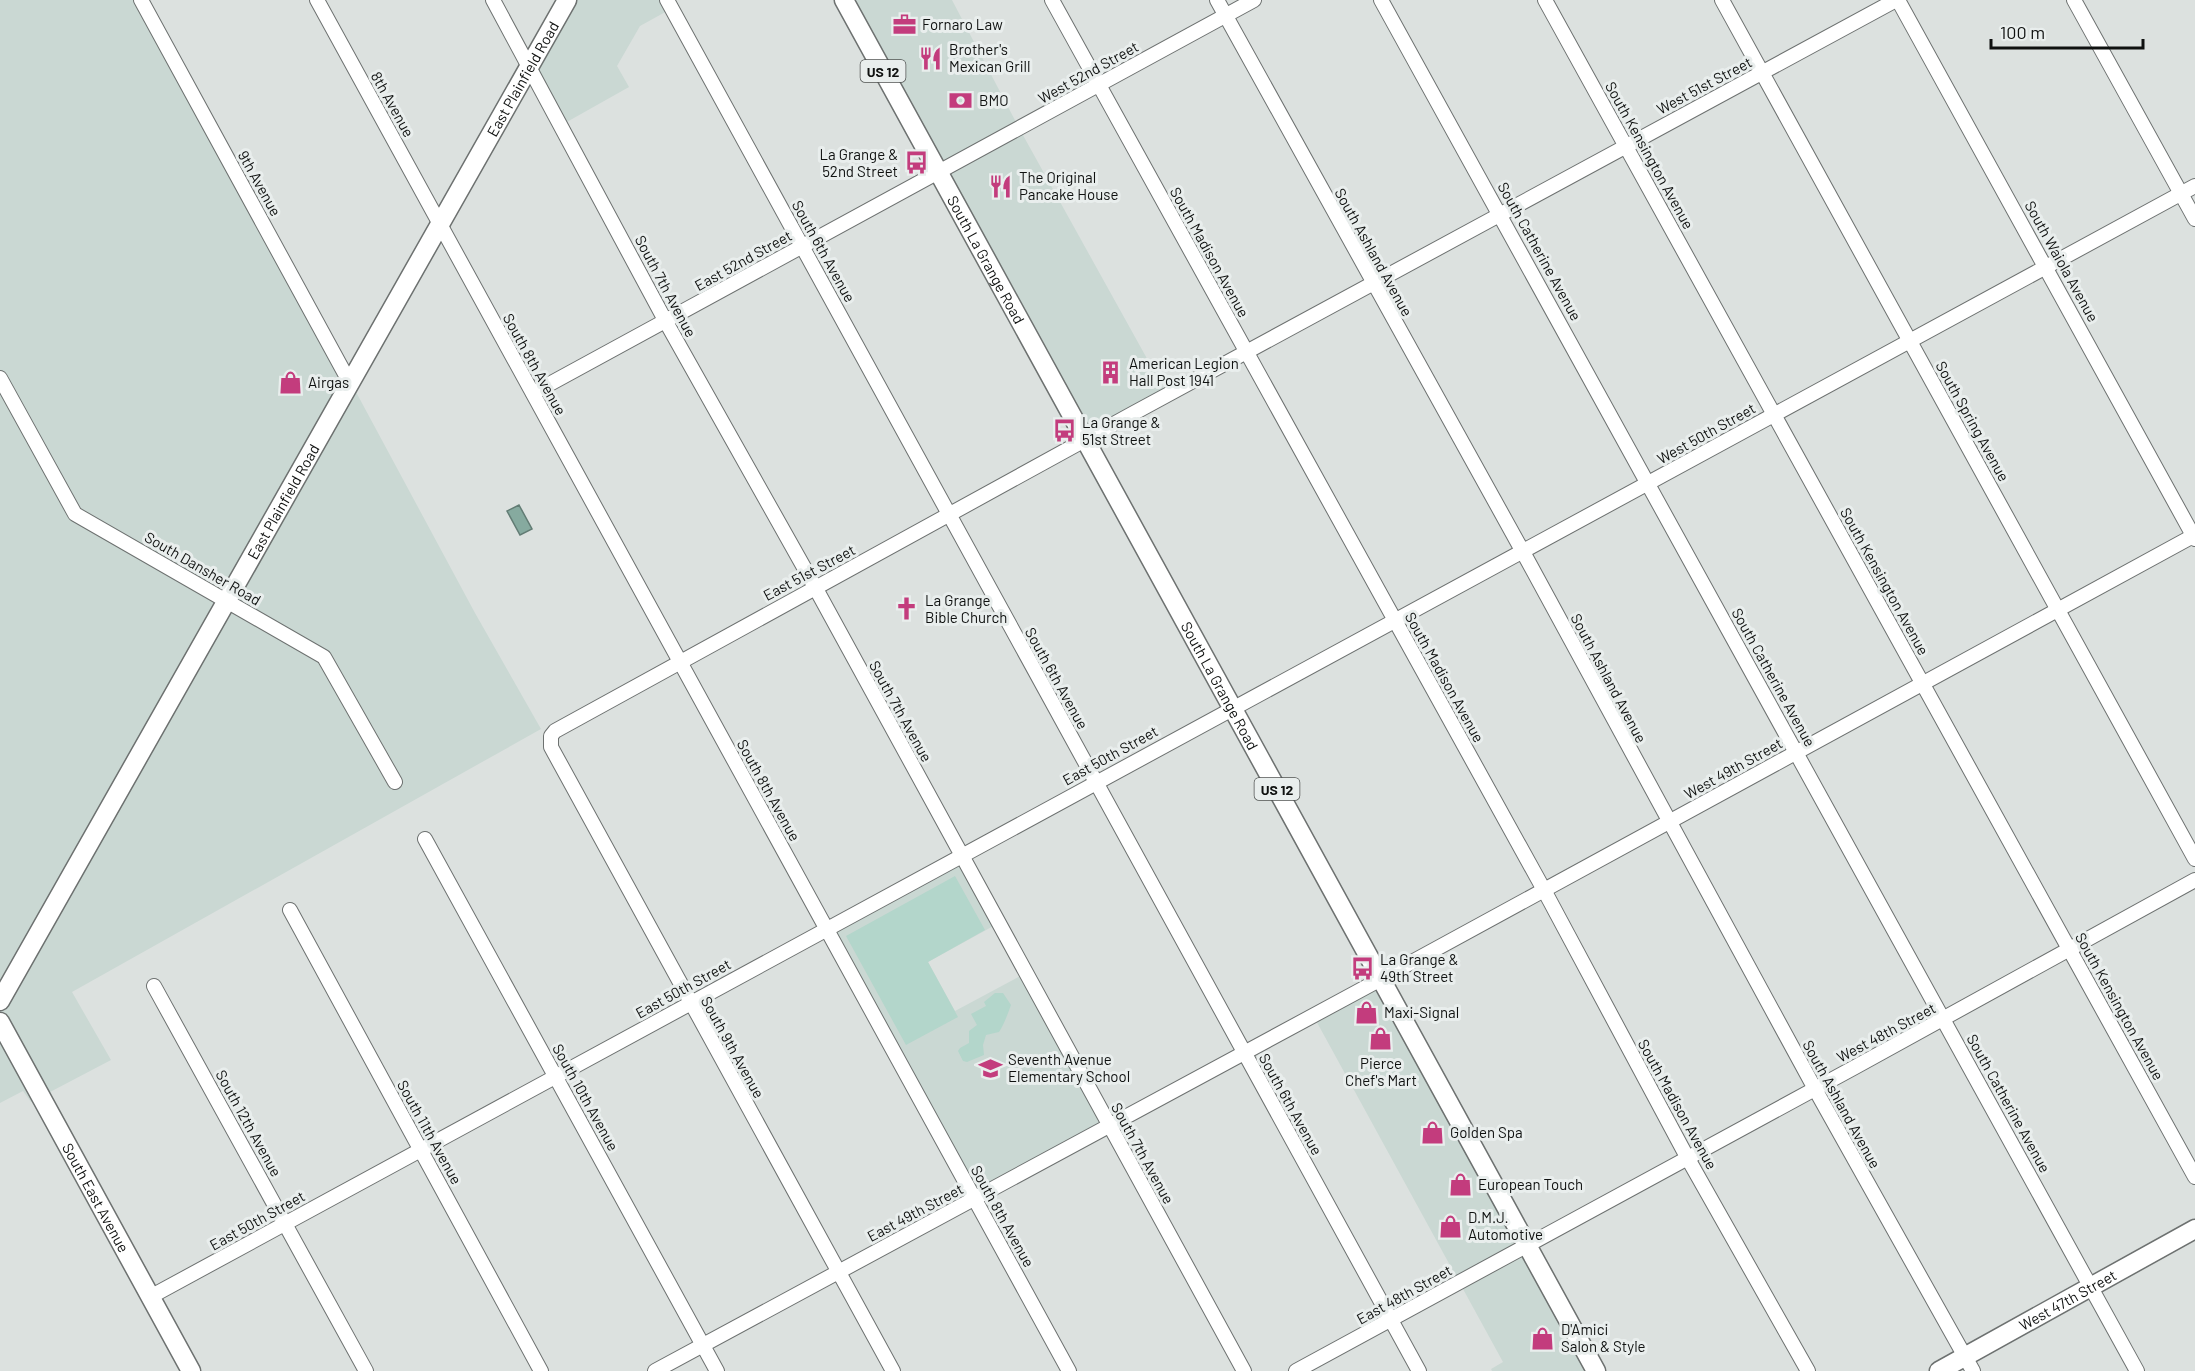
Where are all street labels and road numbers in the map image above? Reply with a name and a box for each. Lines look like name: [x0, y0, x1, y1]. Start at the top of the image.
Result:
street label: East Plainfield Road: [483, 18, 562, 139]
street label: West 52nd Street: [1035, 37, 1141, 107]
street label: West 51st Street: [1653, 52, 1755, 118]
road number: US 12: [860, 60, 906, 82]
street label: 8th Avenue: [368, 68, 418, 140]
street label: South Kensington Avenue: [1602, 78, 1698, 232]
street label: 9th Avenue: [235, 147, 285, 219]
street label: South Catherine Avenue: [1494, 179, 1586, 323]
street label: South Madison Avenue: [1167, 184, 1253, 320]
street label: South Ashland Avenue: [1331, 185, 1417, 319]
street label: South La Grange Road: [944, 192, 1029, 327]
street label: South 6th Avenue: [789, 197, 859, 305]
street label: South Waiola Avenue: [2021, 197, 2103, 325]
street label: East 52nd Street: [691, 226, 795, 294]
street label: South 7th Avenue: [632, 232, 700, 340]
street label: South 8th Avenue: [500, 310, 570, 418]
street label: South Spring Avenue: [1932, 358, 2014, 484]
street label: West 50th Street: [1654, 399, 1758, 467]
street label: East Plainfield Road: [243, 441, 323, 562]
street label: South Kensington Avenue: [1837, 504, 1933, 658]
street label: South Dansher Road: [142, 527, 264, 609]
street label: East 51st Street: [760, 540, 858, 604]
street label: South Catherine Avenue: [1728, 605, 1820, 749]
street label: South Madison Avenue: [1402, 609, 1488, 745]
street label: South Ashland Avenue: [1567, 610, 1651, 746]
street label: South La Grange Road: [1178, 618, 1262, 753]
street label: South 6th Avenue: [1022, 624, 1092, 732]
street label: South 7th Avenue: [866, 657, 936, 765]
street label: East 50th Street: [1059, 721, 1161, 789]
street label: West 49th Street: [1681, 734, 1785, 802]
street label: South 8th Avenue: [734, 736, 804, 844]
road number: US 12: [1254, 778, 1300, 800]
street label: South Kensington Avenue: [2072, 929, 2168, 1083]
street label: East 50th Street: [632, 954, 734, 1022]
street label: South 9th Avenue: [698, 993, 768, 1101]
street label: West 48th Street: [1833, 998, 1939, 1066]
street label: South Catherine Avenue: [1963, 1031, 2055, 1175]
street label: South Madison Avenue: [1635, 1036, 1721, 1172]
street label: South Ashland Avenue: [1799, 1037, 1885, 1171]
street label: South 10th Avenue: [549, 1040, 623, 1154]
street label: South 6th Avenue: [1256, 1050, 1326, 1158]
street label: South 12th Avenue: [212, 1067, 286, 1179]
street label: South 11th Avenue: [394, 1077, 466, 1187]
street label: South 7th Avenue: [1108, 1099, 1178, 1207]
street label: South East Avenue: [59, 1140, 133, 1255]
street label: South 8th Avenue: [968, 1162, 1038, 1270]
street label: East 49th Street: [864, 1179, 966, 1245]
street label: East 50th Street: [206, 1186, 308, 1254]
street label: East 48th Street: [1353, 1260, 1455, 1328]
street label: West 47th Street: [2016, 1266, 2119, 1334]

